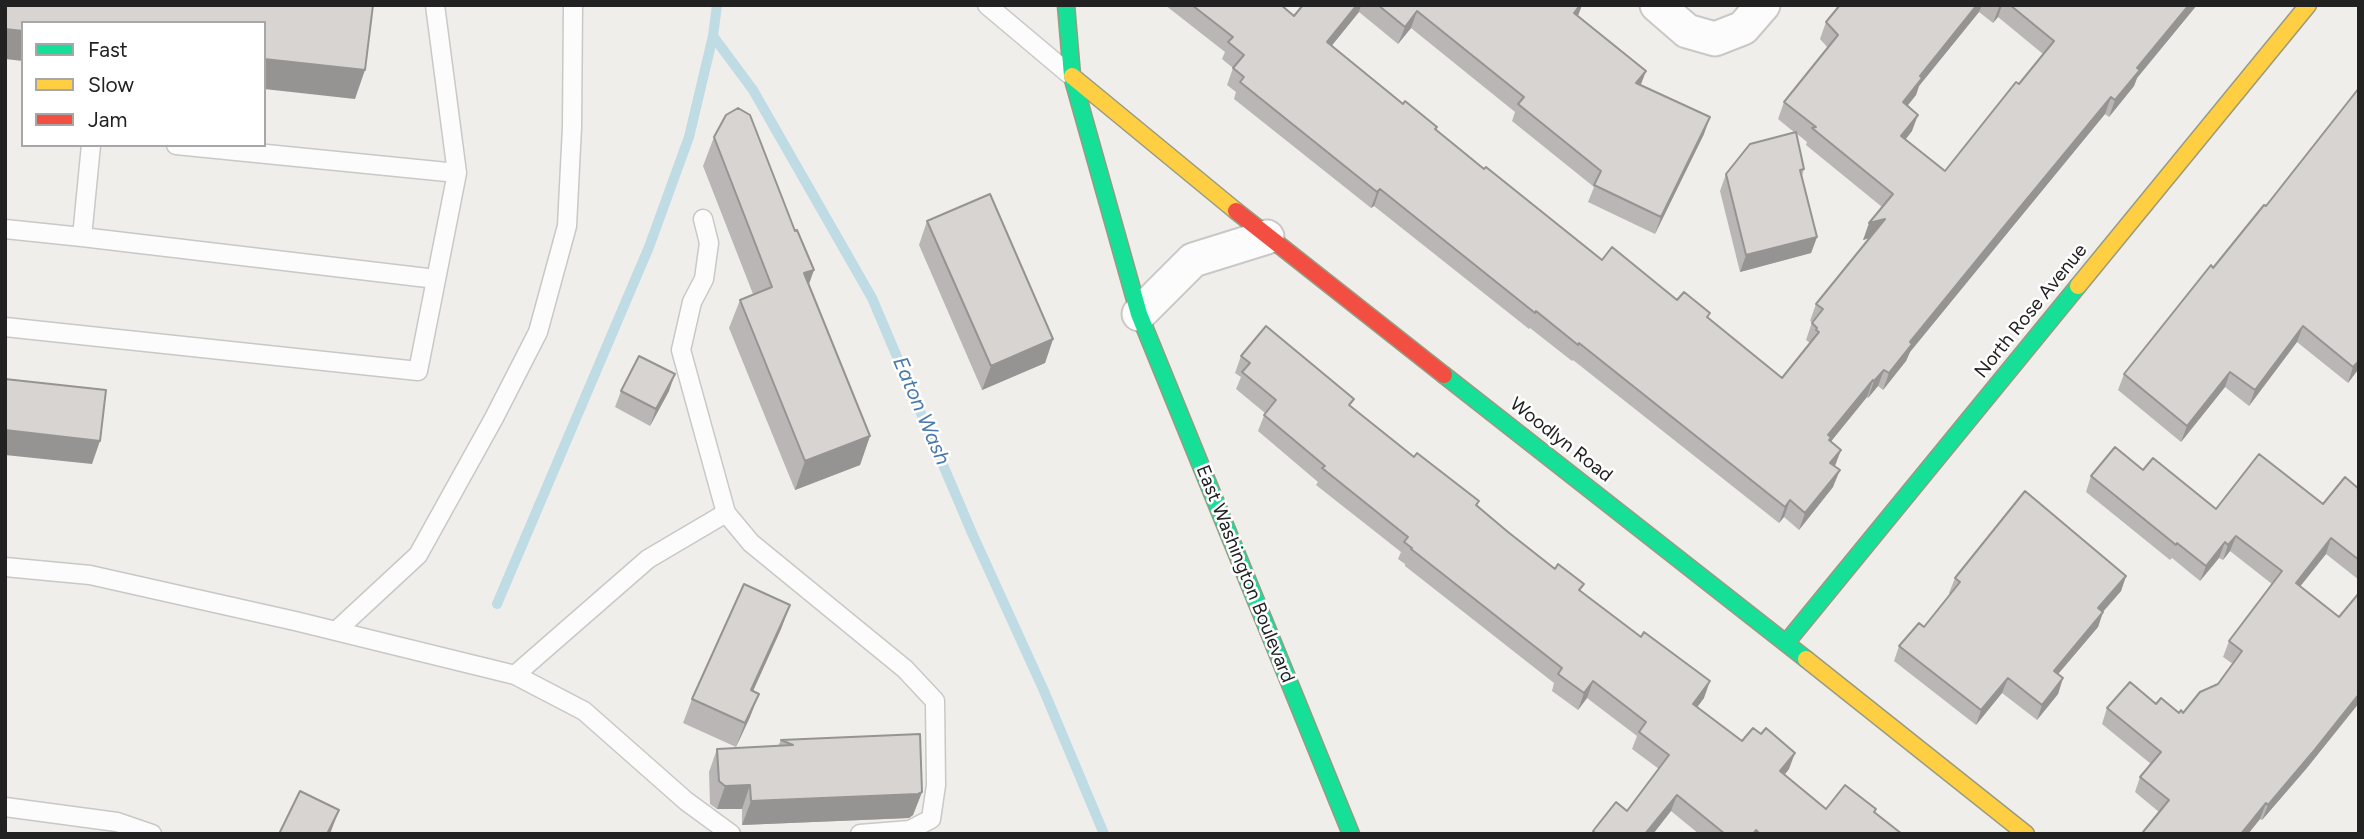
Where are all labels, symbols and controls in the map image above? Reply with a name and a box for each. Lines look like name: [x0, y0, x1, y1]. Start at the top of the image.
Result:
legend: [21, 21, 266, 147]
text: Fast: [88, 37, 128, 62]
text: Slow: [88, 72, 134, 97]
text: Jam: [88, 107, 127, 132]
street label: North Rose Avenue: [1970, 239, 2092, 383]
water label: Eaton Wash: [887, 353, 955, 469]
street label: Woodlyn Road: [1505, 393, 1617, 487]
street label: East Washington Boulevard: [1191, 462, 1299, 686]

